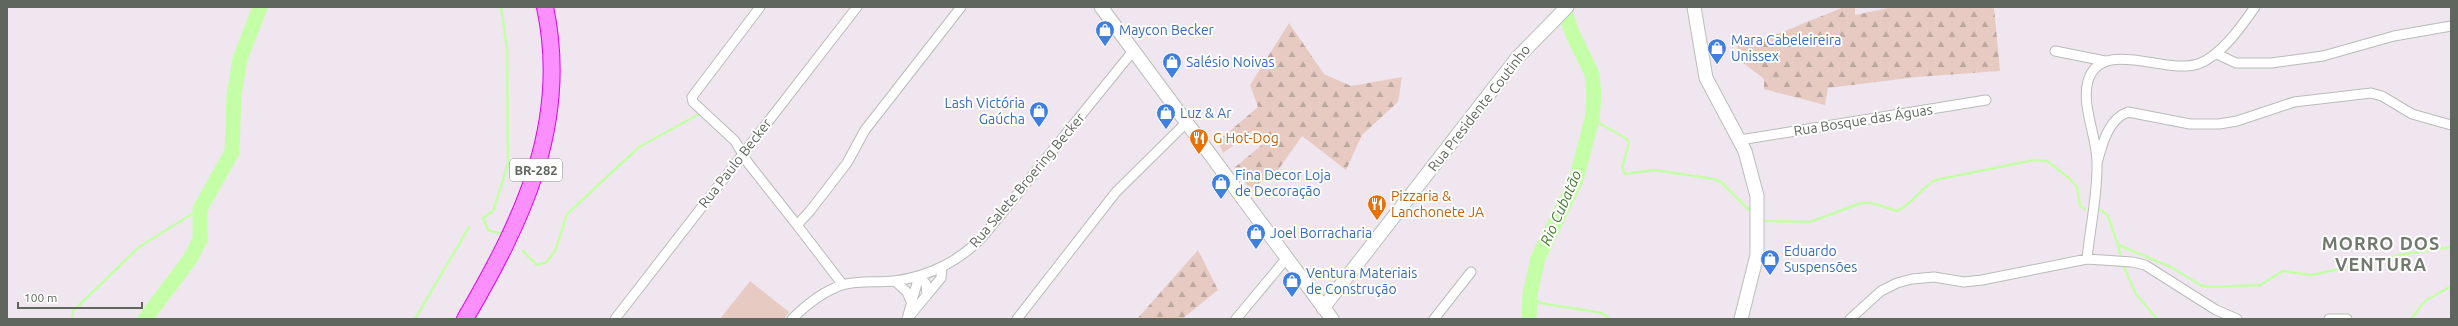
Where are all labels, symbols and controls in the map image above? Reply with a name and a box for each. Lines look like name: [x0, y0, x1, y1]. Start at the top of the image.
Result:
shop icon: Maycon Becker: [1094, 19, 1116, 47]
place label: Maycon Becker: [1119, 22, 1215, 38]
place label: Mara Cabeleireira Unissex: [1731, 32, 1841, 64]
shop icon: Mara Cabeleireira Unissex: [1706, 37, 1728, 65]
street label: Rua Presidente Coutinho: [1425, 42, 1533, 174]
shop icon: Salésio Noivas: [1161, 51, 1183, 79]
place label: Salésio Noivas: [1186, 54, 1274, 70]
place label: Lash Victória Gaúcha: [945, 95, 1025, 127]
shop icon: Lash Victória Gaúcha: [1028, 100, 1050, 128]
street label: Rua Bosque das Águas: [1792, 100, 1934, 139]
shop icon: Luz & Ar: [1155, 102, 1177, 130]
place label: Luz & Ar: [1180, 105, 1232, 121]
street label: Rua Salete Broering Becker: [966, 109, 1088, 250]
street label: Rua Paulo Becker: [695, 115, 775, 211]
restaurant icon: G Hot-Dog: [1188, 127, 1210, 155]
place label: G Hot-Dog: [1213, 130, 1279, 146]
road number: BR-282: [510, 159, 562, 181]
place label: Fina Decor Loja de Decoração: [1235, 167, 1331, 199]
water label: Rio Cubatão: [1536, 168, 1585, 248]
shop icon: Fina Decor Loja de Decoração: [1210, 172, 1232, 200]
place label: Pizzaria & Lanchonete JA: [1391, 188, 1484, 220]
restaurant icon: Pizzaria & Lanchonete JA: [1366, 193, 1388, 221]
shop icon: Joel Borracharia: [1245, 222, 1267, 250]
place label: Joel Borracharia: [1270, 225, 1372, 241]
district label: MORRO DOS VENTURA: [2322, 233, 2440, 274]
place label: Eduardo Suspensões: [1784, 243, 1857, 275]
shop icon: Eduardo Suspensões: [1759, 248, 1781, 276]
place label: Ventura Materiais de Construção: [1306, 265, 1417, 297]
shop icon: Ventura Materiais de Construção: [1281, 270, 1303, 298]
scale bar: [18, 284, 142, 310]
text: 100 m: [24, 291, 57, 304]

